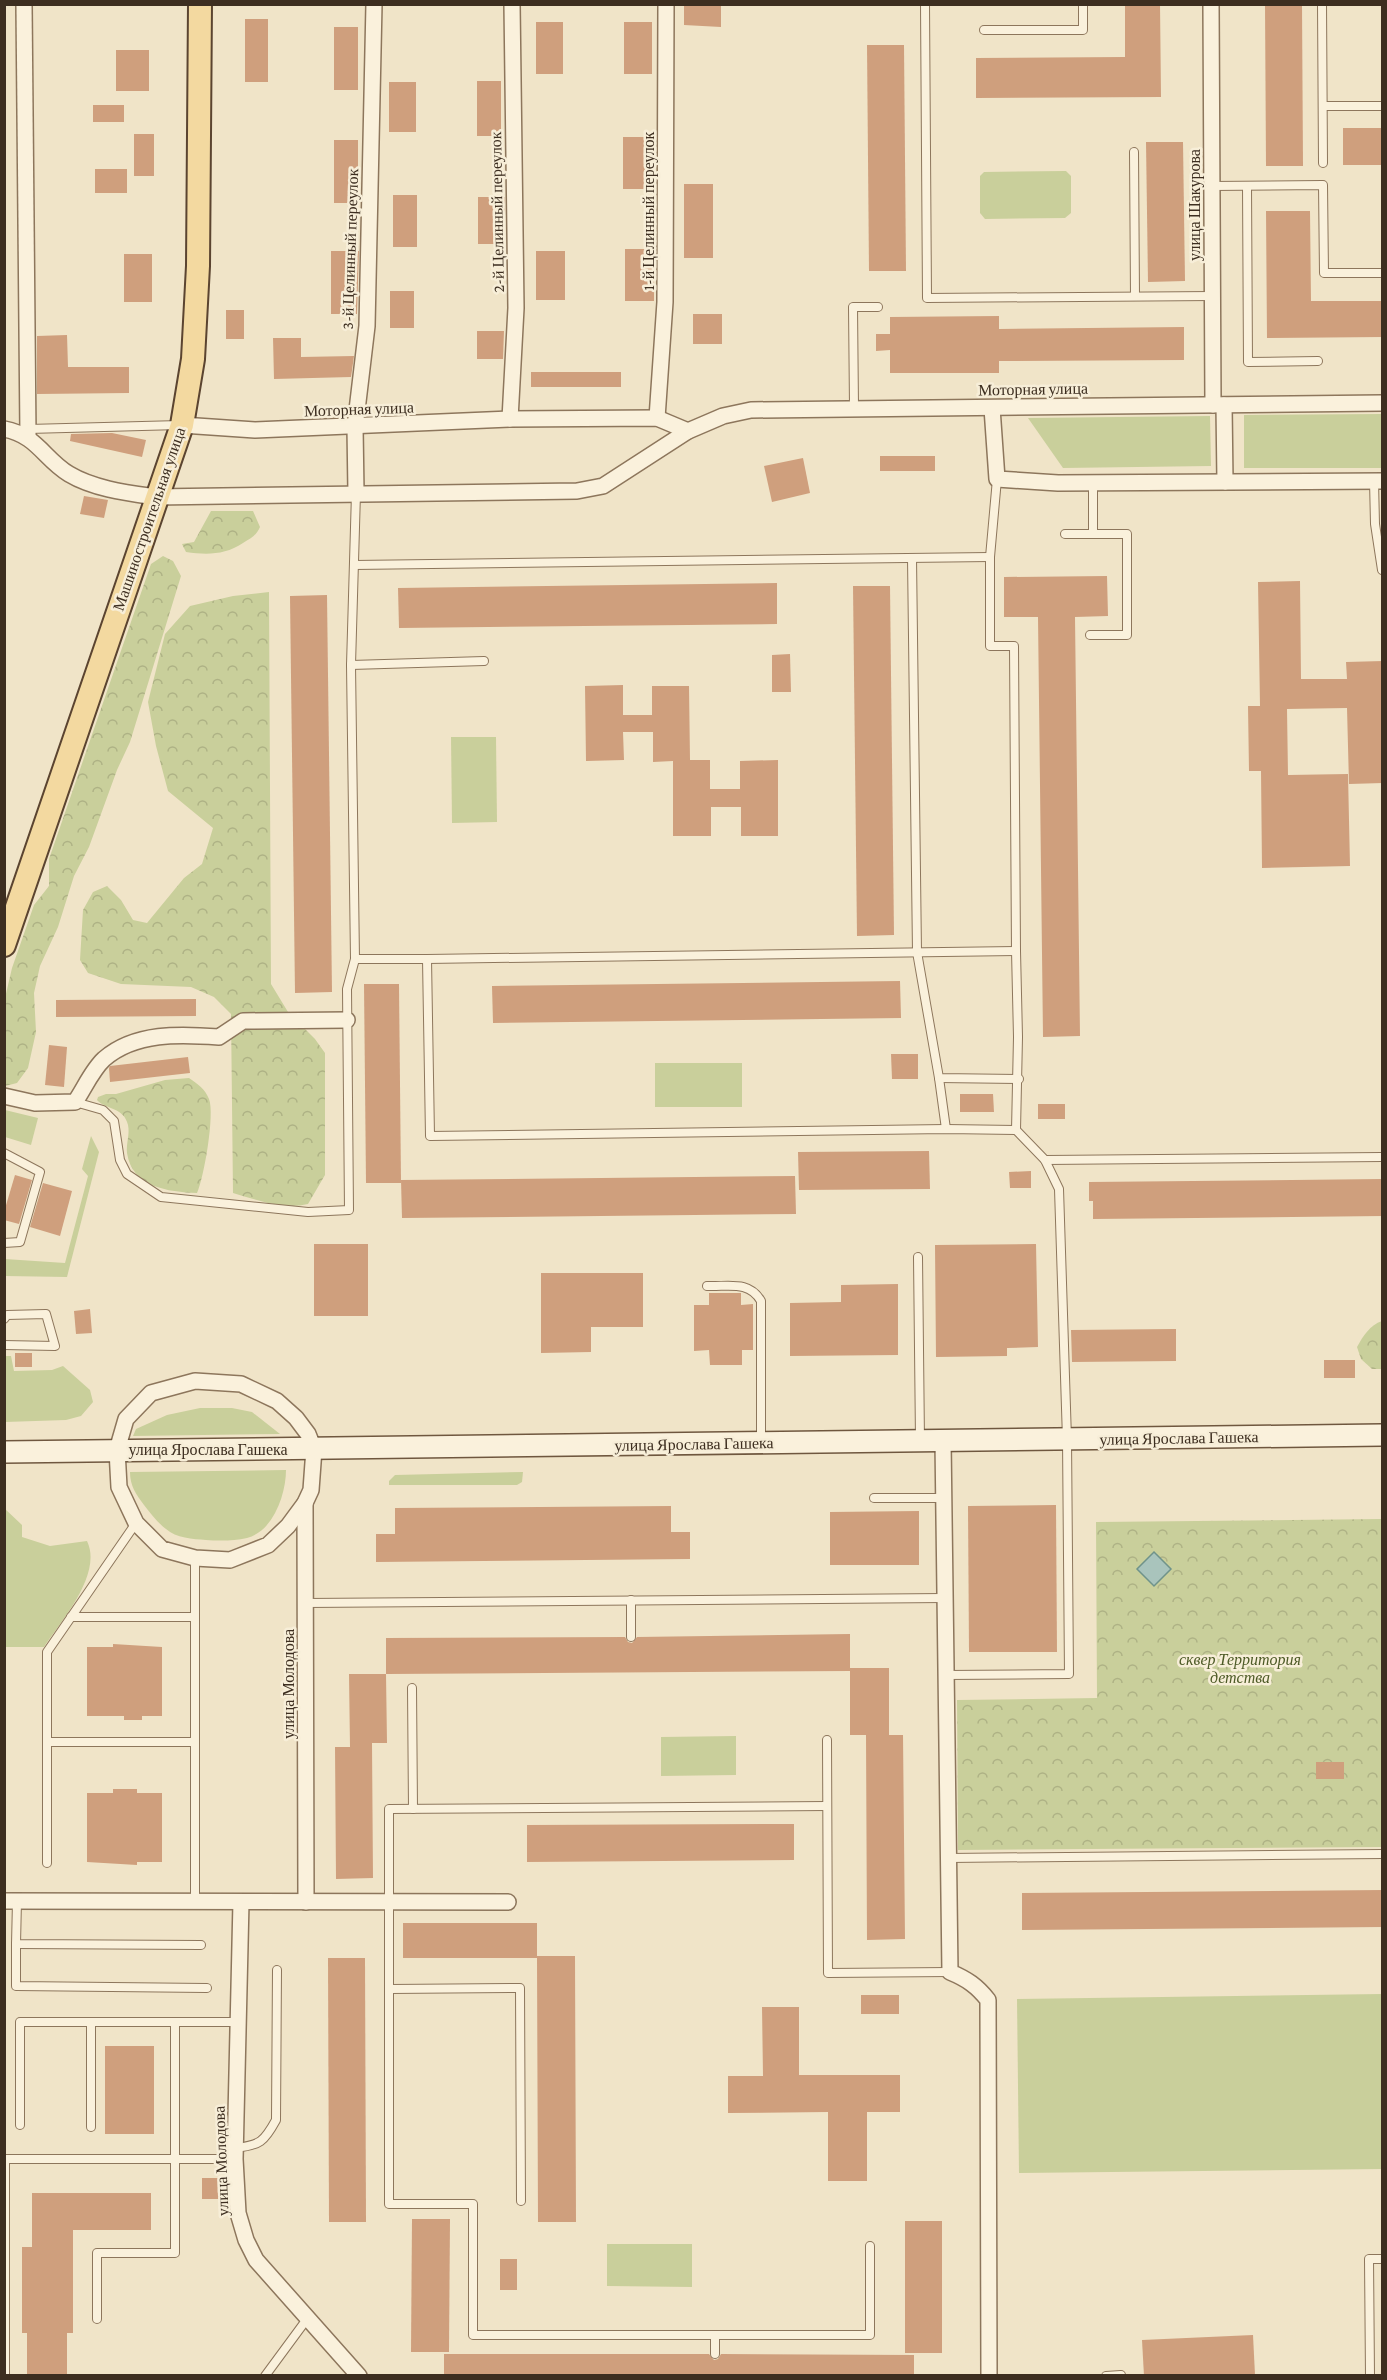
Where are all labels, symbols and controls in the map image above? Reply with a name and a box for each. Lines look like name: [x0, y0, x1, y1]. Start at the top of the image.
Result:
street label: 2-й Целинный переулок: [487, 131, 508, 293]
street label: 1-й Целинный переулок: [640, 131, 658, 290]
street label: улица Шакурова: [1186, 149, 1204, 261]
street label: 3-й Целинный переулок: [339, 168, 362, 330]
street label: Моторная улица: [978, 380, 1088, 399]
street label: Моторная улица: [304, 399, 414, 420]
street label: Машиностроительная улица: [110, 425, 189, 613]
street label: улица Ярослава Гашека: [1099, 1428, 1259, 1449]
street label: улица Ярослава Гашека: [614, 1434, 774, 1455]
street label: улица Ярослава Гашека: [128, 1441, 288, 1459]
street label: улица Молодова: [280, 1629, 298, 1739]
park label: сквер Территория детства: [1179, 1651, 1301, 1686]
street label: улица Молодова: [211, 2106, 232, 2216]

